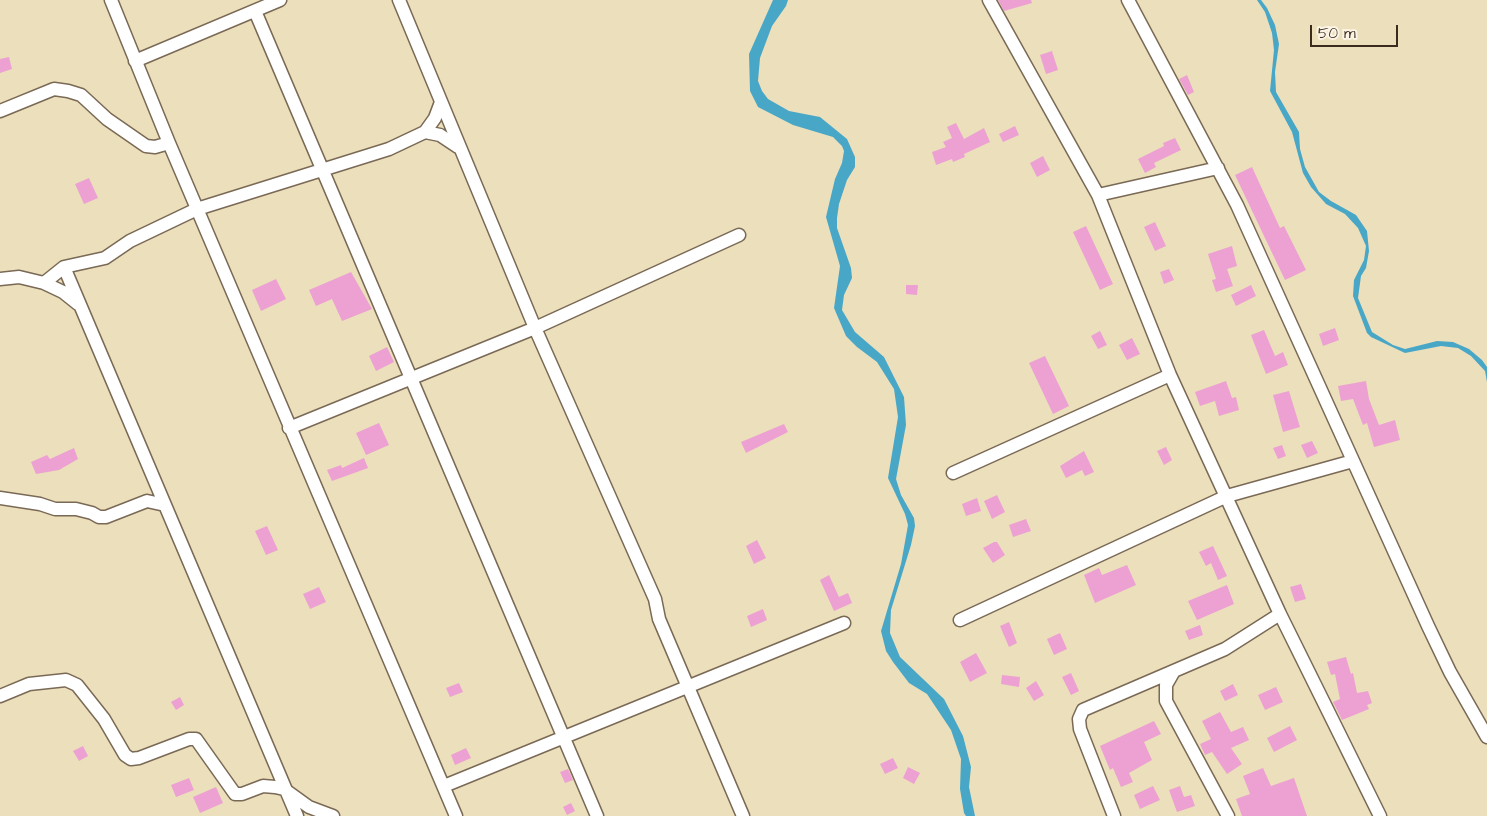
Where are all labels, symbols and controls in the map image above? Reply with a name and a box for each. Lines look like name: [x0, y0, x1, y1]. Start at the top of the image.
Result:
scale bar: [1312, 15, 1400, 47]
text: 50 m: [1318, 23, 1356, 44]

